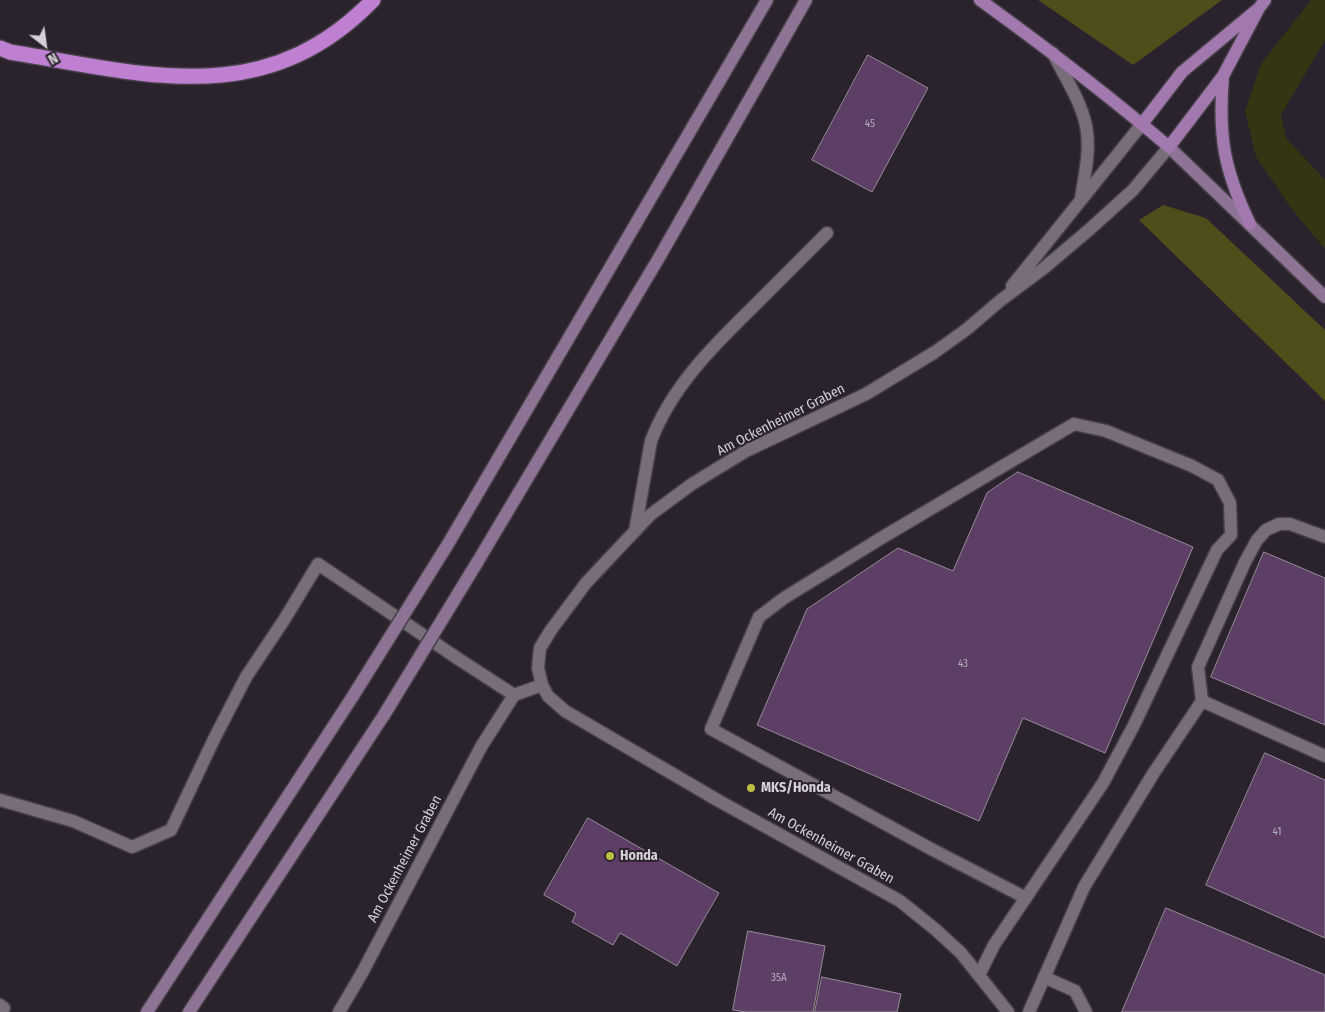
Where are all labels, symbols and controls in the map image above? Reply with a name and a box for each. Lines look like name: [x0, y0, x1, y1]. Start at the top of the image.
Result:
north arrow: [20, 20, 70, 70]
text: N: [45, 49, 61, 68]
house number: 45: [865, 117, 875, 131]
street label: Am Ockenheimer Graben: [714, 380, 848, 460]
house number: 43: [958, 657, 968, 671]
place label: MKS/Honda: [761, 780, 831, 796]
marker: MKS/Honda: [745, 782, 757, 794]
street label: Am Ockenheimer Graben: [364, 793, 446, 925]
street label: Am Ockenheimer Graben: [765, 804, 897, 888]
house number: 41: [1272, 825, 1282, 839]
place label: Honda: [620, 848, 658, 864]
marker: Honda: [604, 850, 616, 862]
house number: 35A: [771, 971, 787, 985]

